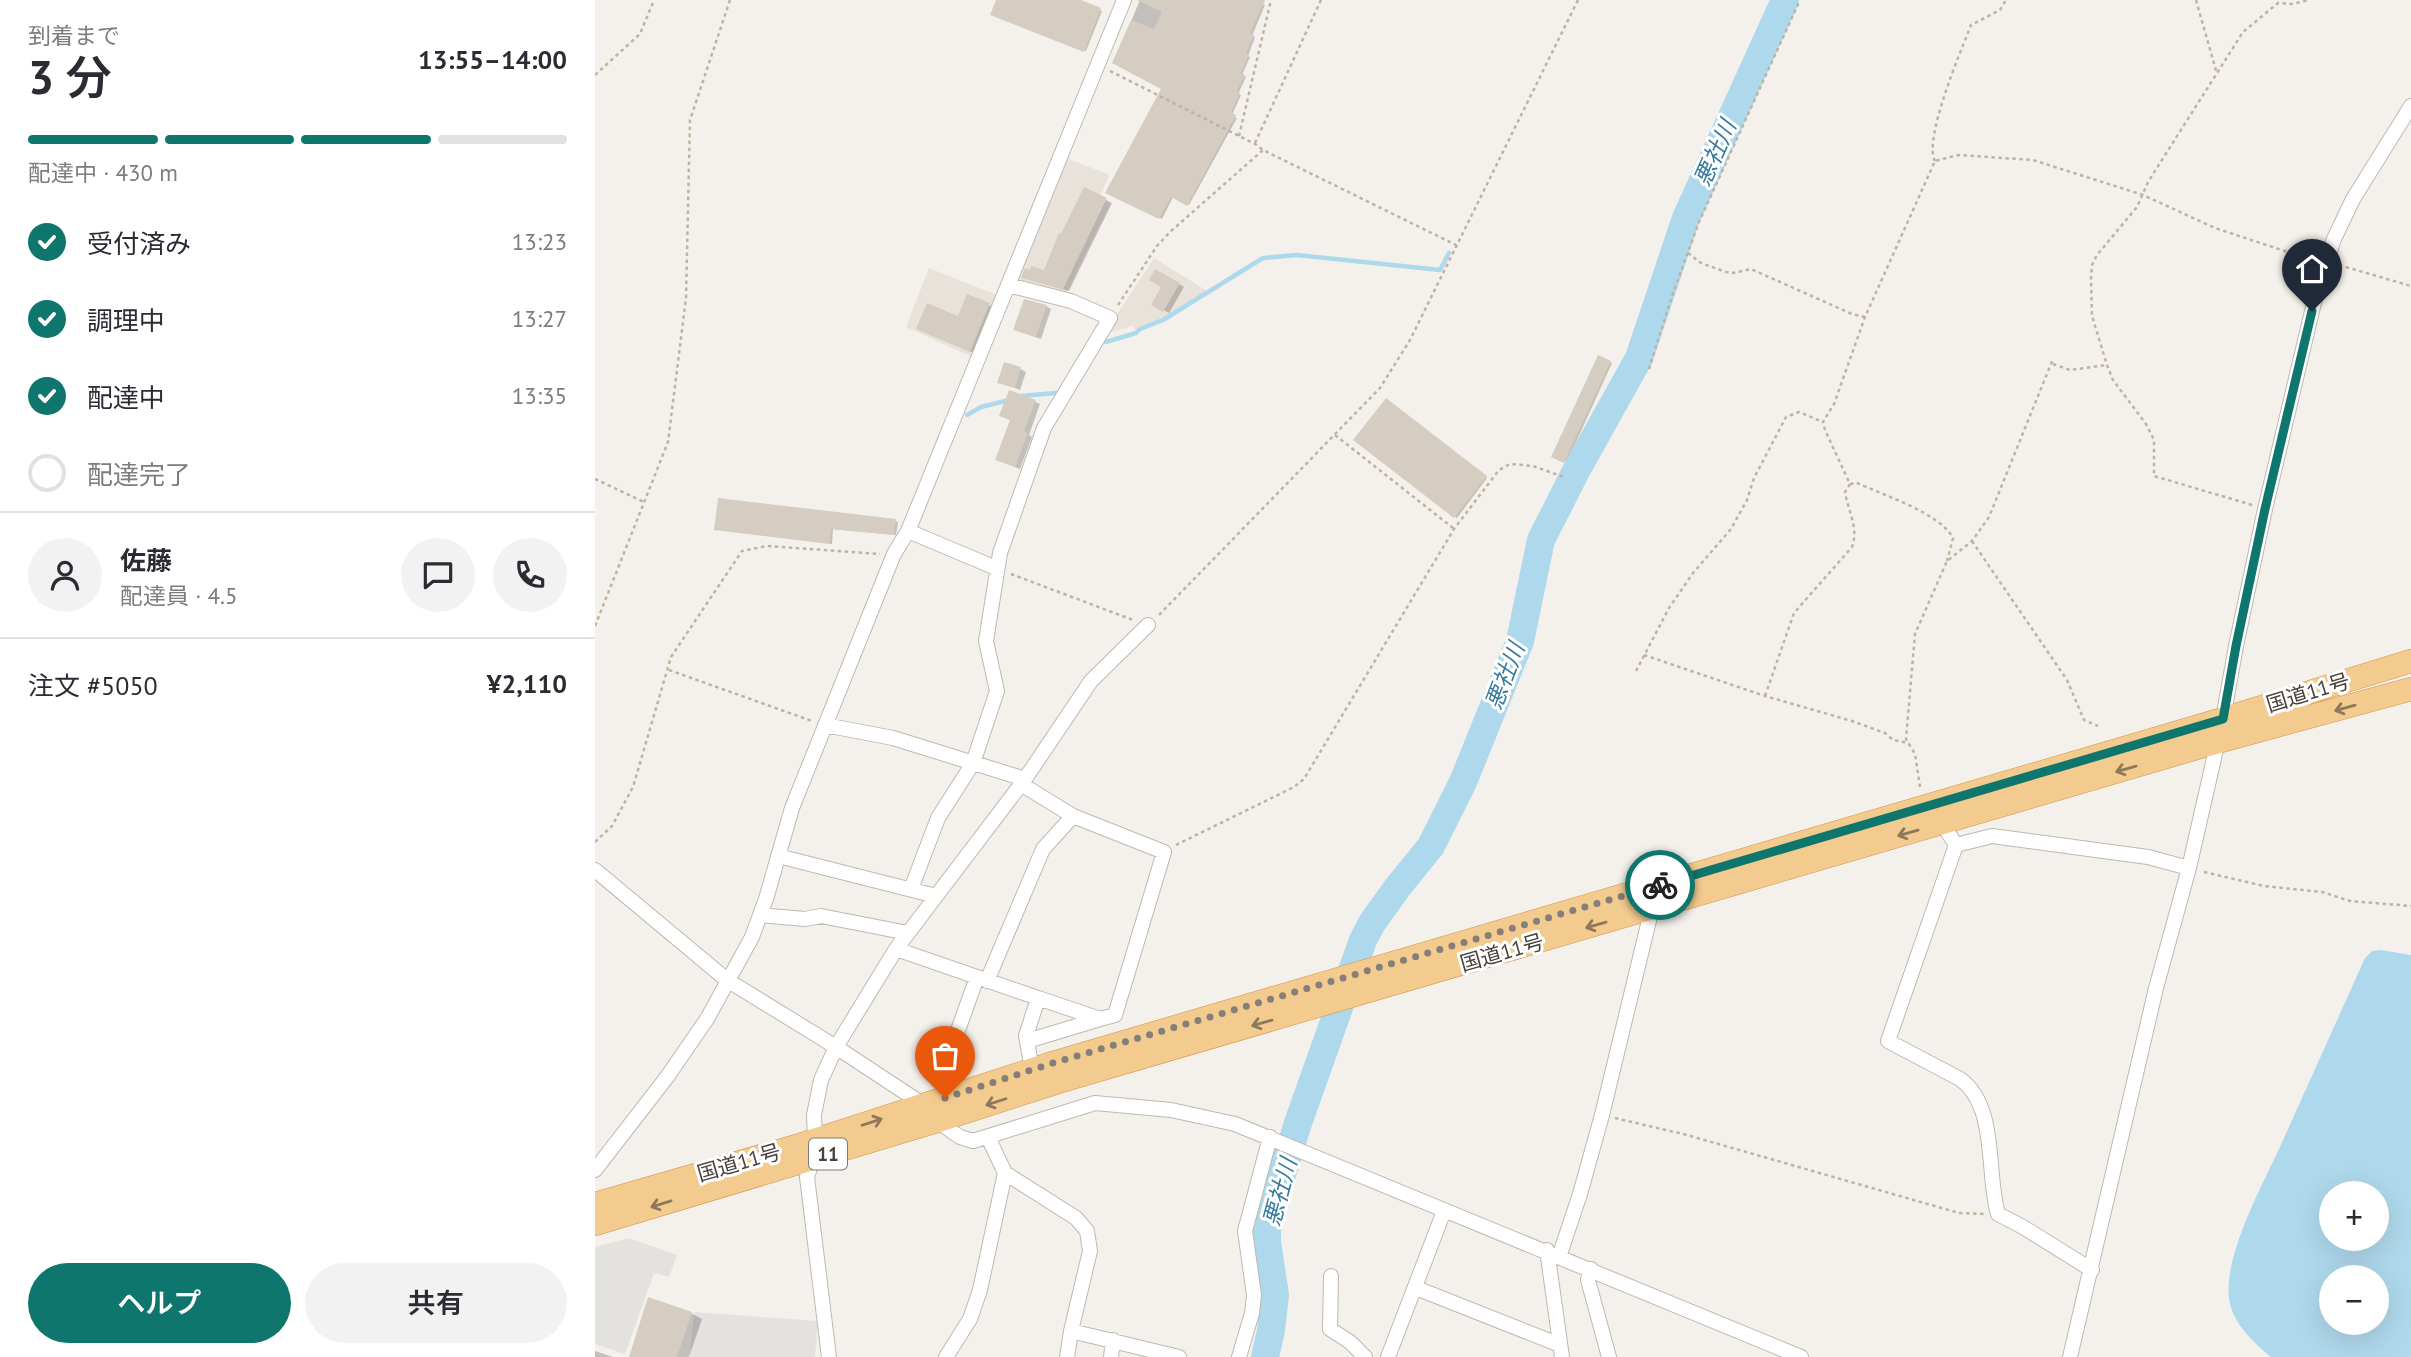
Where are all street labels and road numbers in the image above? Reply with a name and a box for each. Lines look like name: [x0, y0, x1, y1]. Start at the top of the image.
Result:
street label: 国道11号: [2263, 667, 2353, 718]
street label: 国道11号: [1457, 928, 1547, 977]
street label: 国道11号: [694, 1138, 784, 1187]
road number: 11: [809, 1138, 847, 1170]

